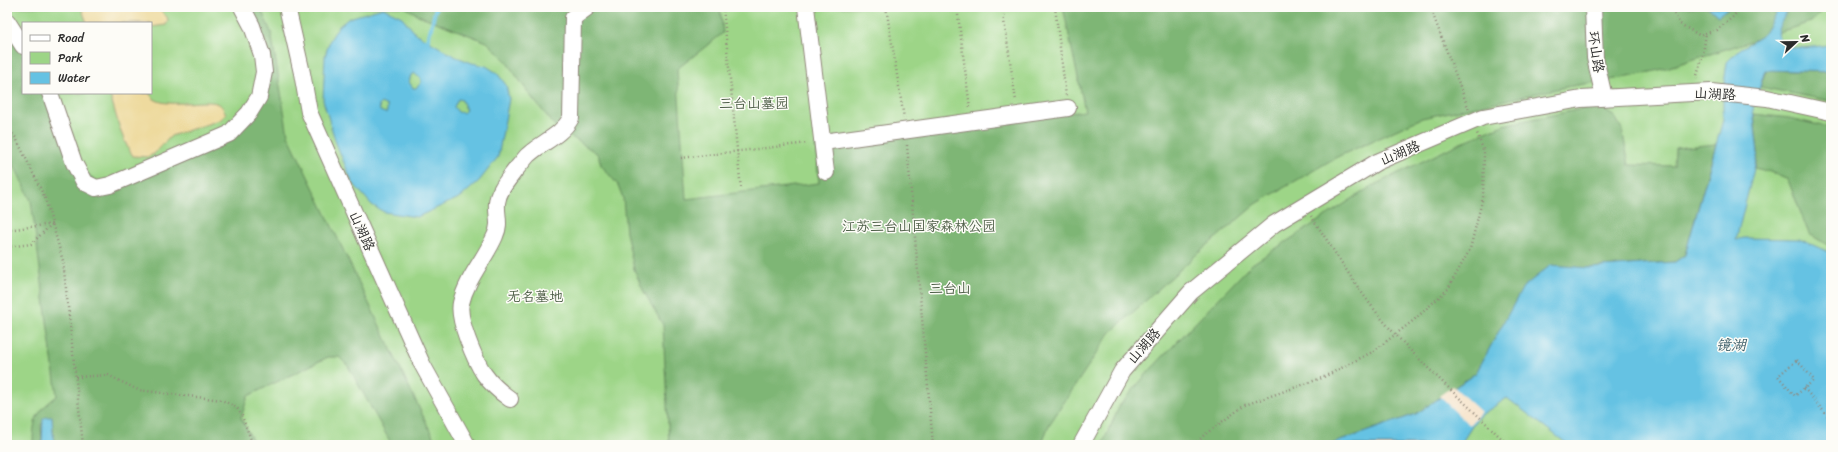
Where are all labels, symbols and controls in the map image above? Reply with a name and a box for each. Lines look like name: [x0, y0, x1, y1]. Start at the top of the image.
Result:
legend: [22, 22, 152, 94]
north arrow: [1776, 22, 1816, 62]
text: Road: [58, 27, 85, 49]
street label: 环山路: [1581, 29, 1611, 75]
text: N: [1794, 30, 1815, 46]
text: Park: [58, 47, 83, 69]
text: Water: [58, 67, 91, 89]
street label: 山湖路: [1693, 80, 1737, 108]
park label: 三台山墓园: [719, 91, 789, 116]
street label: 山湖路: [1376, 133, 1424, 173]
street label: 山湖路: [342, 207, 382, 255]
park label: 江苏三台山国家森林公园: [842, 214, 996, 239]
park label: 三台山: [929, 276, 971, 301]
park label: 无名墓地: [507, 284, 563, 309]
street label: 山湖路: [1121, 322, 1167, 370]
water label: 镜湖: [1716, 332, 1748, 358]

